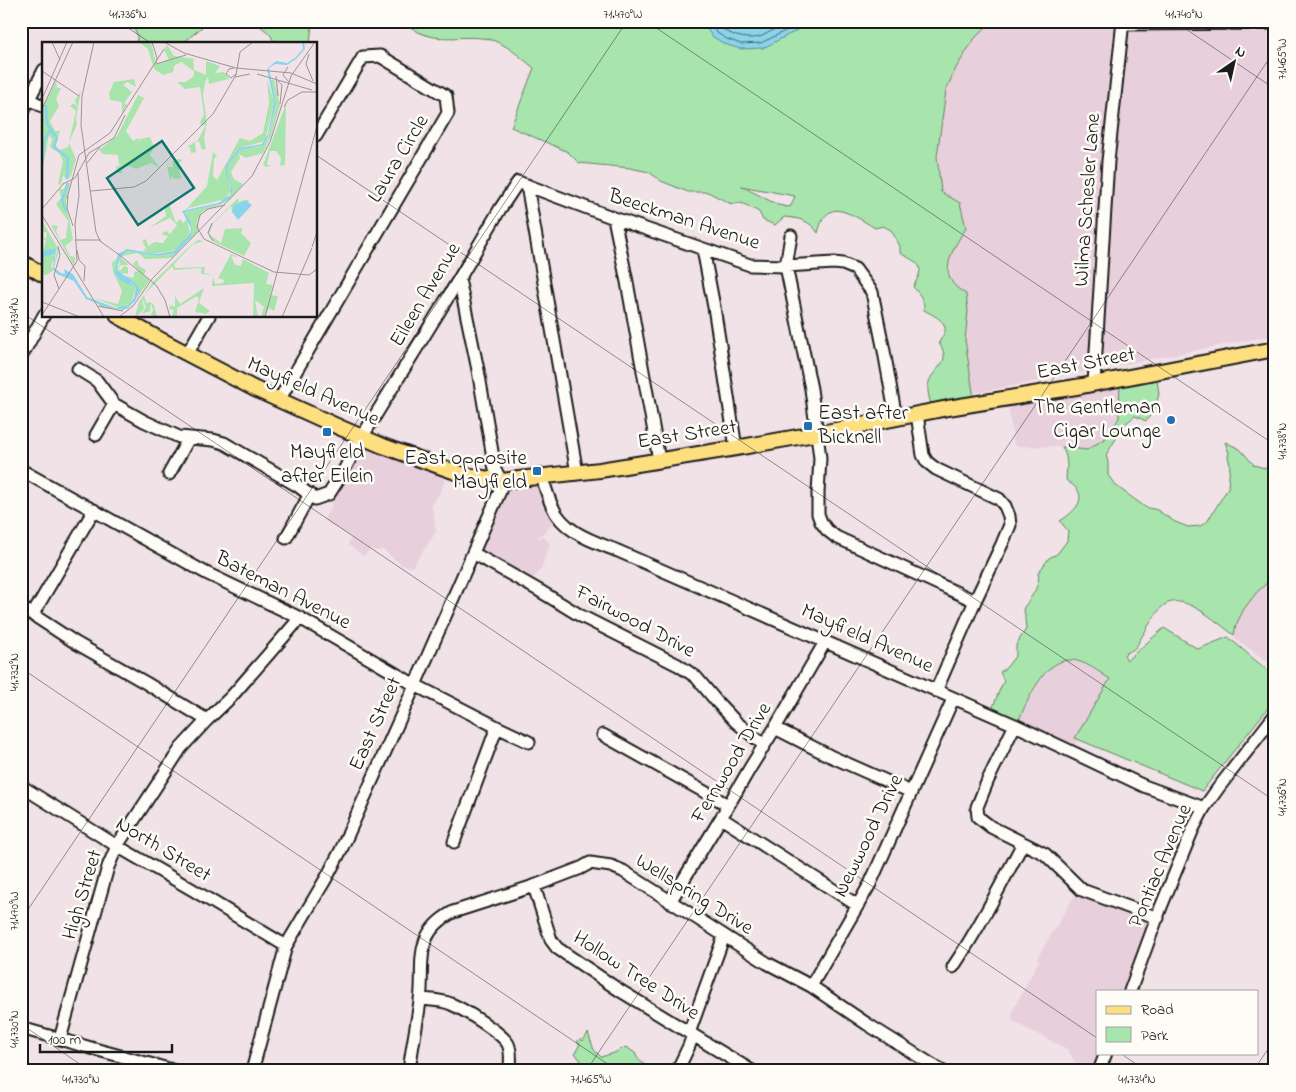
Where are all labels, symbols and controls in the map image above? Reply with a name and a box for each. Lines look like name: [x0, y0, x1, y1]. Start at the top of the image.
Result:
text: 41.736°N: [109, 6, 147, 24]
text: 71.470°W: [604, 6, 642, 24]
text: 41.740°N: [1165, 6, 1203, 24]
north arrow: [1208, 38, 1258, 88]
text: 71.465°W: [1274, 39, 1292, 79]
text: N: [1231, 41, 1250, 64]
inset map: [42, 42, 318, 318]
street label: Laura Circle: [361, 109, 437, 209]
street label: Wilma Schesler Lane: [1067, 112, 1109, 288]
street label: Beeckman Avenue: [604, 181, 764, 259]
street label: Eileen Avenue: [383, 237, 469, 353]
text: 41.734°N: [6, 297, 24, 335]
street label: East Street: [1034, 340, 1138, 388]
street label: Mayfield Avenue: [241, 349, 385, 437]
place label: The Gentleman Cigar Lounge: [1033, 393, 1162, 449]
place label: East after Bicknell: [817, 399, 909, 453]
street label: East Street: [635, 412, 739, 458]
marker: The Gentleman Cigar Lounge: [1165, 414, 1177, 426]
marker: East after Bicknell: [802, 420, 814, 432]
text: 41.738°N: [1274, 423, 1292, 459]
marker: Mayfield after Eilein: [321, 426, 333, 438]
place label: Mayfield after Eilein: [281, 438, 373, 492]
place label: East opposite Mayfield: [404, 444, 528, 500]
marker: East opposite Mayfield: [531, 465, 543, 477]
street label: Bateman Avenue: [209, 544, 356, 638]
street label: Fairwood Drive: [569, 577, 701, 666]
street label: Mayfield Avenue: [795, 596, 939, 684]
text: 41.732°N: [6, 653, 24, 691]
street label: East Street: [342, 672, 410, 776]
street label: Fernwood Drive: [684, 696, 780, 830]
street label: Newwood Drive: [826, 769, 912, 903]
text: 41.736°N: [1274, 778, 1292, 816]
street label: Pontiac Avenue: [1121, 799, 1201, 932]
street label: North Street: [109, 810, 217, 890]
street label: High Street: [55, 846, 113, 944]
street label: Wellspring Drive: [628, 847, 759, 945]
text: 71.470°W: [6, 892, 24, 930]
street label: Hollow Tree Drive: [567, 924, 706, 1029]
legend: [1096, 990, 1258, 1054]
text: Road: [1141, 999, 1174, 1021]
text: 41.730°N: [6, 1010, 24, 1048]
scale bar: [40, 1022, 172, 1054]
text: Park: [1141, 1025, 1169, 1047]
text: 100 m: [48, 1029, 81, 1051]
text: 41.730°N: [62, 1071, 100, 1089]
text: 71.465°W: [571, 1071, 611, 1089]
text: 41.734°N: [1118, 1071, 1156, 1089]

